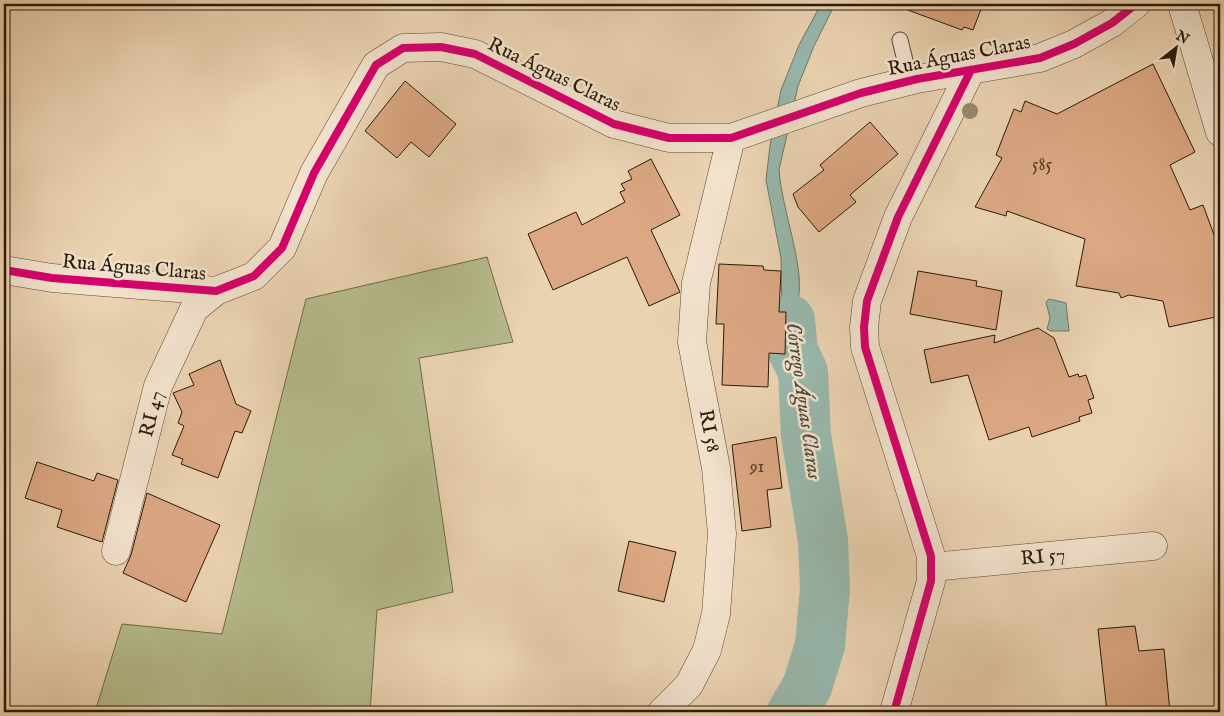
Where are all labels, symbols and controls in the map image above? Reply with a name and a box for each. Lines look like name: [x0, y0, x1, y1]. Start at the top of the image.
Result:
north arrow: [1152, 22, 1202, 72]
text: N: [1171, 26, 1192, 49]
street label: Rua Águas Claras: [886, 30, 1032, 82]
street label: Rua Águas Claras: [483, 32, 625, 118]
house number: 585: [1032, 154, 1053, 177]
street label: Rua Águas Claras: [61, 249, 207, 287]
water label: Córrego Águas Claras: [779, 321, 828, 482]
street label: RI 47: [134, 388, 170, 440]
street label: RI 58: [693, 407, 725, 455]
house number: 91: [749, 456, 764, 479]
street label: RI 57: [1019, 542, 1067, 572]

